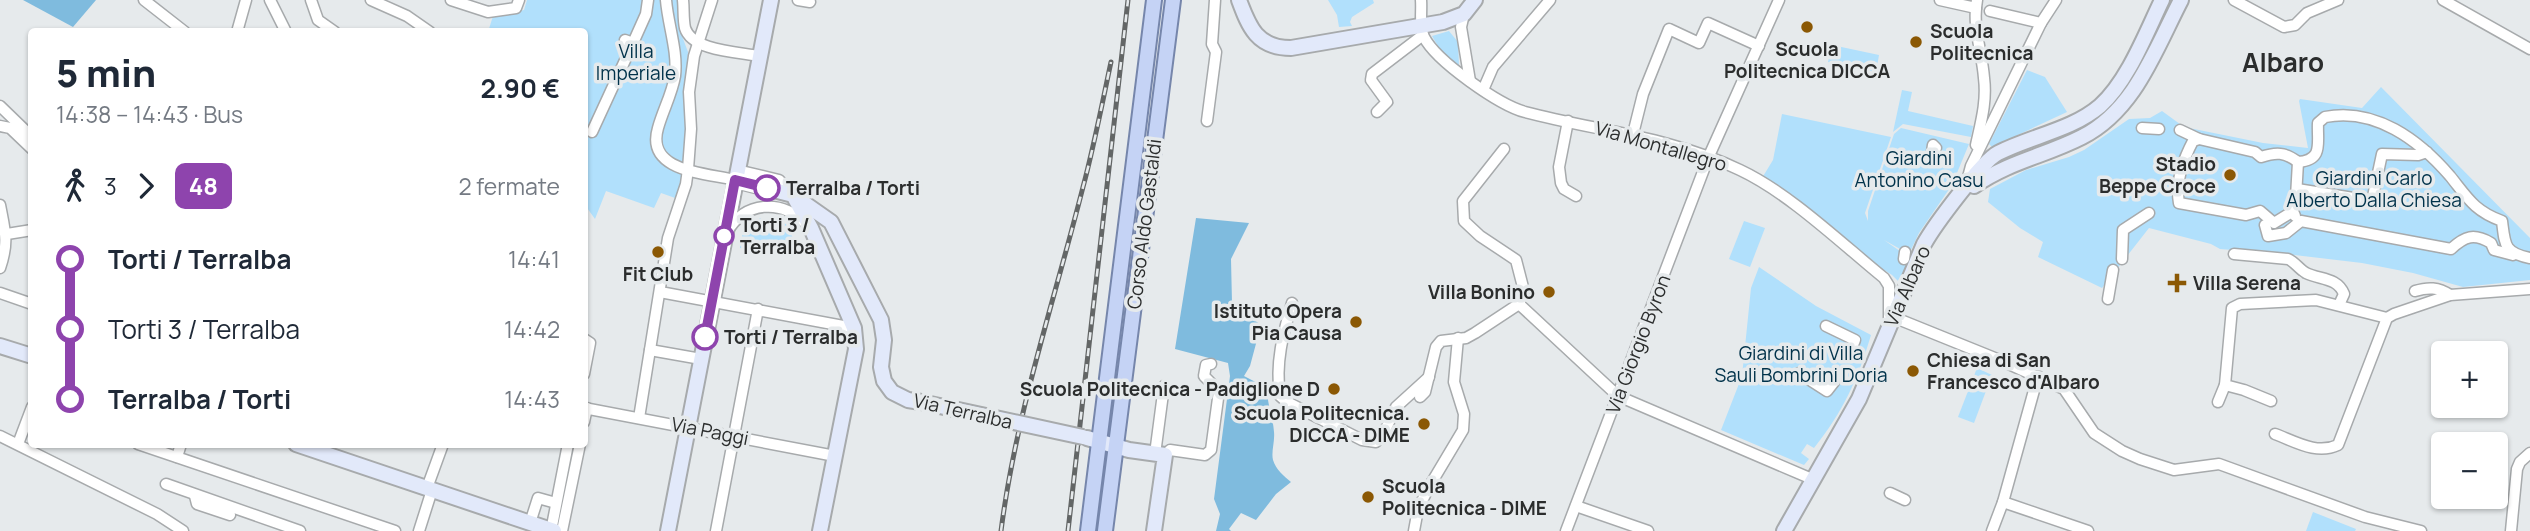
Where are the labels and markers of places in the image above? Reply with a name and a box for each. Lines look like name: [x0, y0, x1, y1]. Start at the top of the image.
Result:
place label: Scuola Politecnica: [1930, 18, 2033, 66]
marker: Scuola Politecnica DICCA: [1799, 19, 1815, 35]
marker: Scuola Politecnica: [1908, 34, 1924, 50]
place label: Scuola Politecnica DICCA: [1724, 36, 1890, 84]
place label: Stadio Beppe Croce: [2099, 151, 2216, 199]
marker: Stadio Beppe Croce: [2222, 167, 2238, 183]
marker: Terralba / Torti: [754, 175, 780, 201]
place label: Terralba / Torti: [786, 175, 920, 201]
place label: Torti 3 / Terralba: [740, 212, 815, 260]
marker: Torti 3 / Terralba: [714, 226, 734, 246]
marker: Fit Club: [650, 244, 666, 260]
place label: Fit Club: [623, 261, 693, 287]
place label: Villa Serena: [2193, 270, 2301, 296]
marker: Villa Serena: [2167, 273, 2187, 293]
place label: Villa Bonino: [1428, 279, 1535, 305]
marker: Villa Bonino: [1541, 284, 1557, 300]
place label: Istituto Opera Pia Causa: [1214, 298, 1342, 346]
marker: Istituto Opera Pia Causa: [1348, 314, 1364, 330]
marker: Torti / Terralba: [692, 324, 718, 350]
place label: Torti / Terralba: [724, 324, 858, 350]
place label: Chiesa di San Francesco d'Albaro: [1927, 347, 2100, 395]
marker: Chiesa di San Francesco d'Albaro: [1905, 363, 1921, 379]
place label: Scuola Politecnica - Padiglione D: [1020, 376, 1320, 402]
marker: Scuola Politecnica - Padiglione D: [1326, 381, 1342, 397]
place label: Scuola Politecnica. DICCA - DIME: [1234, 400, 1410, 448]
marker: Scuola Politecnica. DICCA - DIME: [1416, 416, 1432, 432]
place label: Scuola Politecnica - DIME: [1382, 473, 1547, 521]
marker: Scuola Politecnica - DIME: [1360, 489, 1376, 505]

